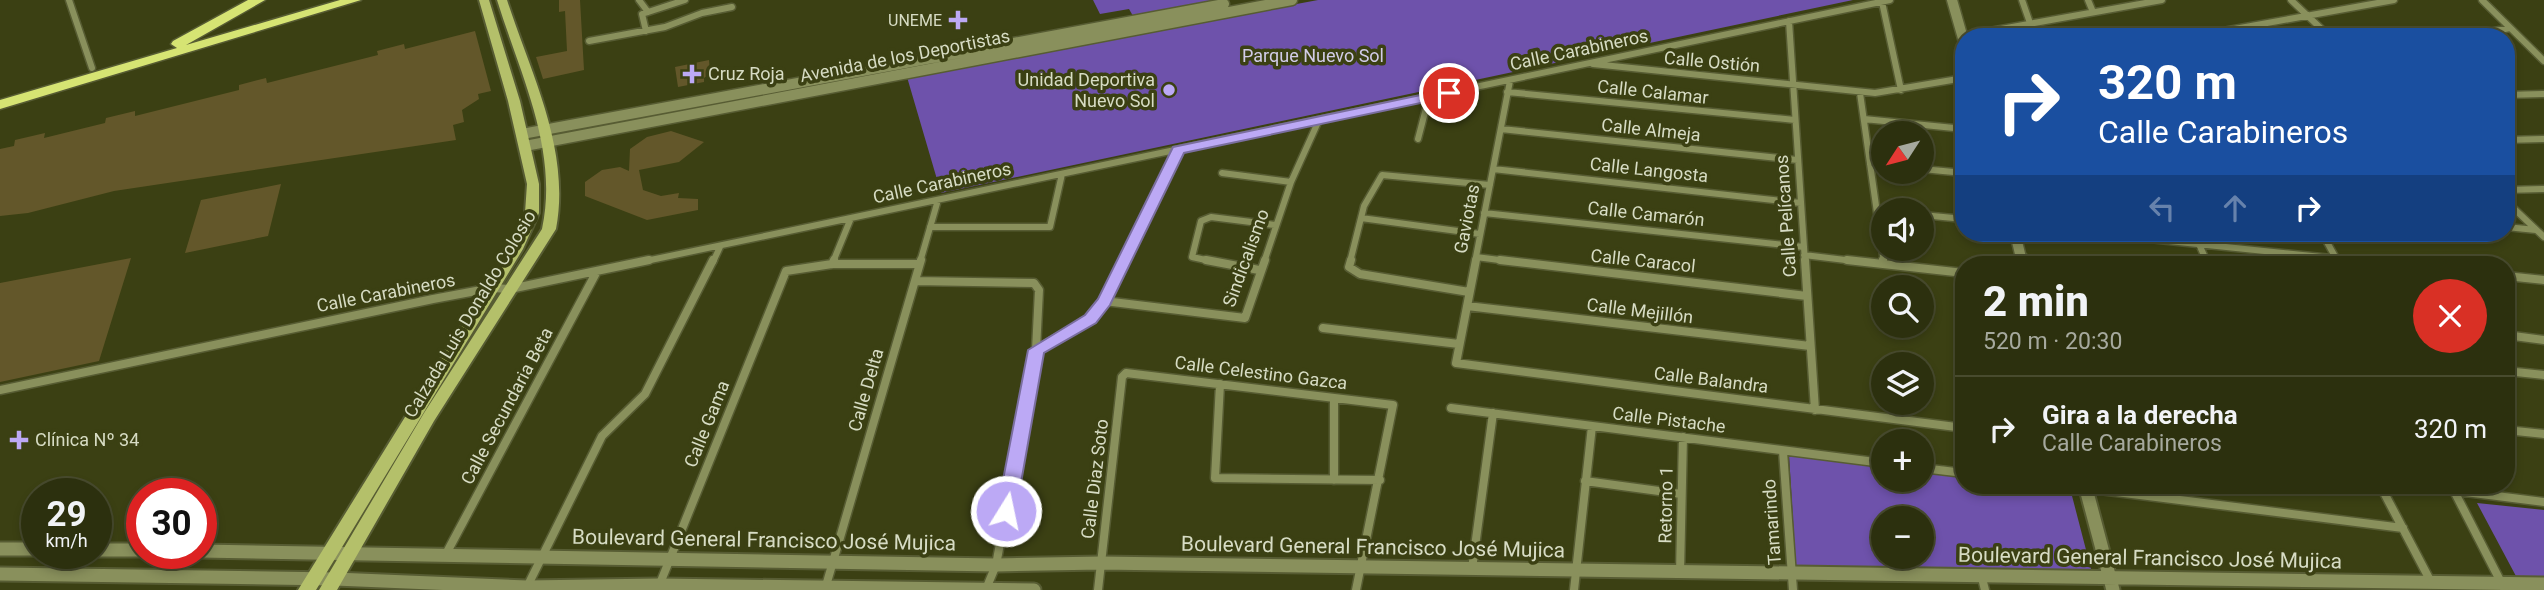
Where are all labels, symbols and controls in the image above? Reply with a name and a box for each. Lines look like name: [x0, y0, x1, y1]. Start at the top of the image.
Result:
marker: UNEME: [948, 10, 968, 30]
place label: UNEME: [888, 11, 942, 30]
street label: Avenida de los Deportistas: [798, 25, 1012, 86]
street label: Calle Carabineros: [1508, 25, 1650, 74]
park label: Parque Nuevo Sol: [1242, 45, 1384, 66]
street label: Calle Ostión: [1663, 47, 1761, 76]
text: 320 m: [2098, 54, 2237, 111]
icon: right: [1983, 56, 2074, 147]
place label: Cruz Roja: [708, 63, 785, 84]
pin: [1419, 63, 1479, 123]
marker: Cruz Roja: [682, 64, 702, 84]
place label: Unidad Deportiva Nuevo Sol: [1018, 69, 1155, 111]
icon: arrive: [1430, 74, 1468, 112]
street label: Calle Calamar: [1596, 75, 1710, 108]
marker: Unidad Deportiva Nuevo Sol: [1161, 82, 1177, 98]
text: Calle Carabineros: [2098, 113, 2348, 151]
street label: Calle Almeja: [1600, 114, 1702, 145]
north arrow: [1871, 121, 1934, 184]
map controls: [1871, 121, 1934, 569]
street label: Calle Langosta: [1589, 153, 1709, 186]
street label: Calle Pelícanos: [1771, 154, 1800, 278]
street label: Calle Carabineros: [871, 158, 1013, 207]
street label: Gaviotas: [1449, 182, 1484, 255]
icon: left: [2143, 189, 2181, 227]
icon: ahead: [2216, 189, 2254, 227]
icon: right: [2289, 189, 2327, 227]
street label: Calle Camarón: [1587, 197, 1706, 230]
button: sound: [1871, 198, 1934, 261]
street label: Calzada Luis Donaldo Colosio: [399, 206, 540, 421]
street label: Sindicalismo: [1218, 206, 1273, 310]
street label: Calle Caracol: [1590, 245, 1697, 276]
street label: Calle Carabineros: [315, 269, 457, 316]
button: search: [1871, 275, 1934, 338]
text: 2 min: [1983, 277, 2089, 326]
button: close: [2413, 279, 2487, 353]
street label: Calle Mejillón: [1586, 294, 1695, 327]
street label: Calle Secundaria Beta: [456, 324, 557, 488]
text: 520 m · 20:30: [1983, 328, 2122, 355]
street label: Calle Delta: [844, 346, 887, 434]
street label: Calle Celestino Gazca: [1174, 351, 1349, 394]
button: layers: [1871, 352, 1934, 415]
street label: Calle Balandra: [1653, 362, 1769, 397]
street label: Calle Gama: [680, 377, 733, 470]
text: Gira a la derecha: [2042, 400, 2238, 430]
street label: Calle Pistache: [1611, 402, 1727, 437]
icon: right: [1983, 410, 2021, 448]
text: 320 m: [2414, 414, 2487, 444]
street label: Calle Diaz Soto: [1077, 418, 1112, 540]
place label: Clínica Nº 34: [35, 429, 139, 450]
button: +: [1871, 429, 1934, 492]
marker: Clínica Nº 34: [9, 430, 29, 450]
text: Calle Carabineros: [2042, 430, 2222, 457]
street label: Retorno 1: [1654, 466, 1677, 544]
position arrow: [969, 474, 1043, 548]
speed limit sign: 30: [126, 478, 217, 569]
street label: Tamarindo: [1758, 478, 1785, 566]
text: 29: [46, 494, 87, 535]
button: −: [1871, 506, 1934, 569]
street label: Boulevard General Francisco José Mujica: [572, 525, 956, 555]
text: km/h: [45, 530, 88, 551]
street label: Boulevard General Francisco José Mujica: [1181, 532, 1565, 562]
street label: Boulevard General Francisco José Mujica: [1958, 543, 2342, 573]

